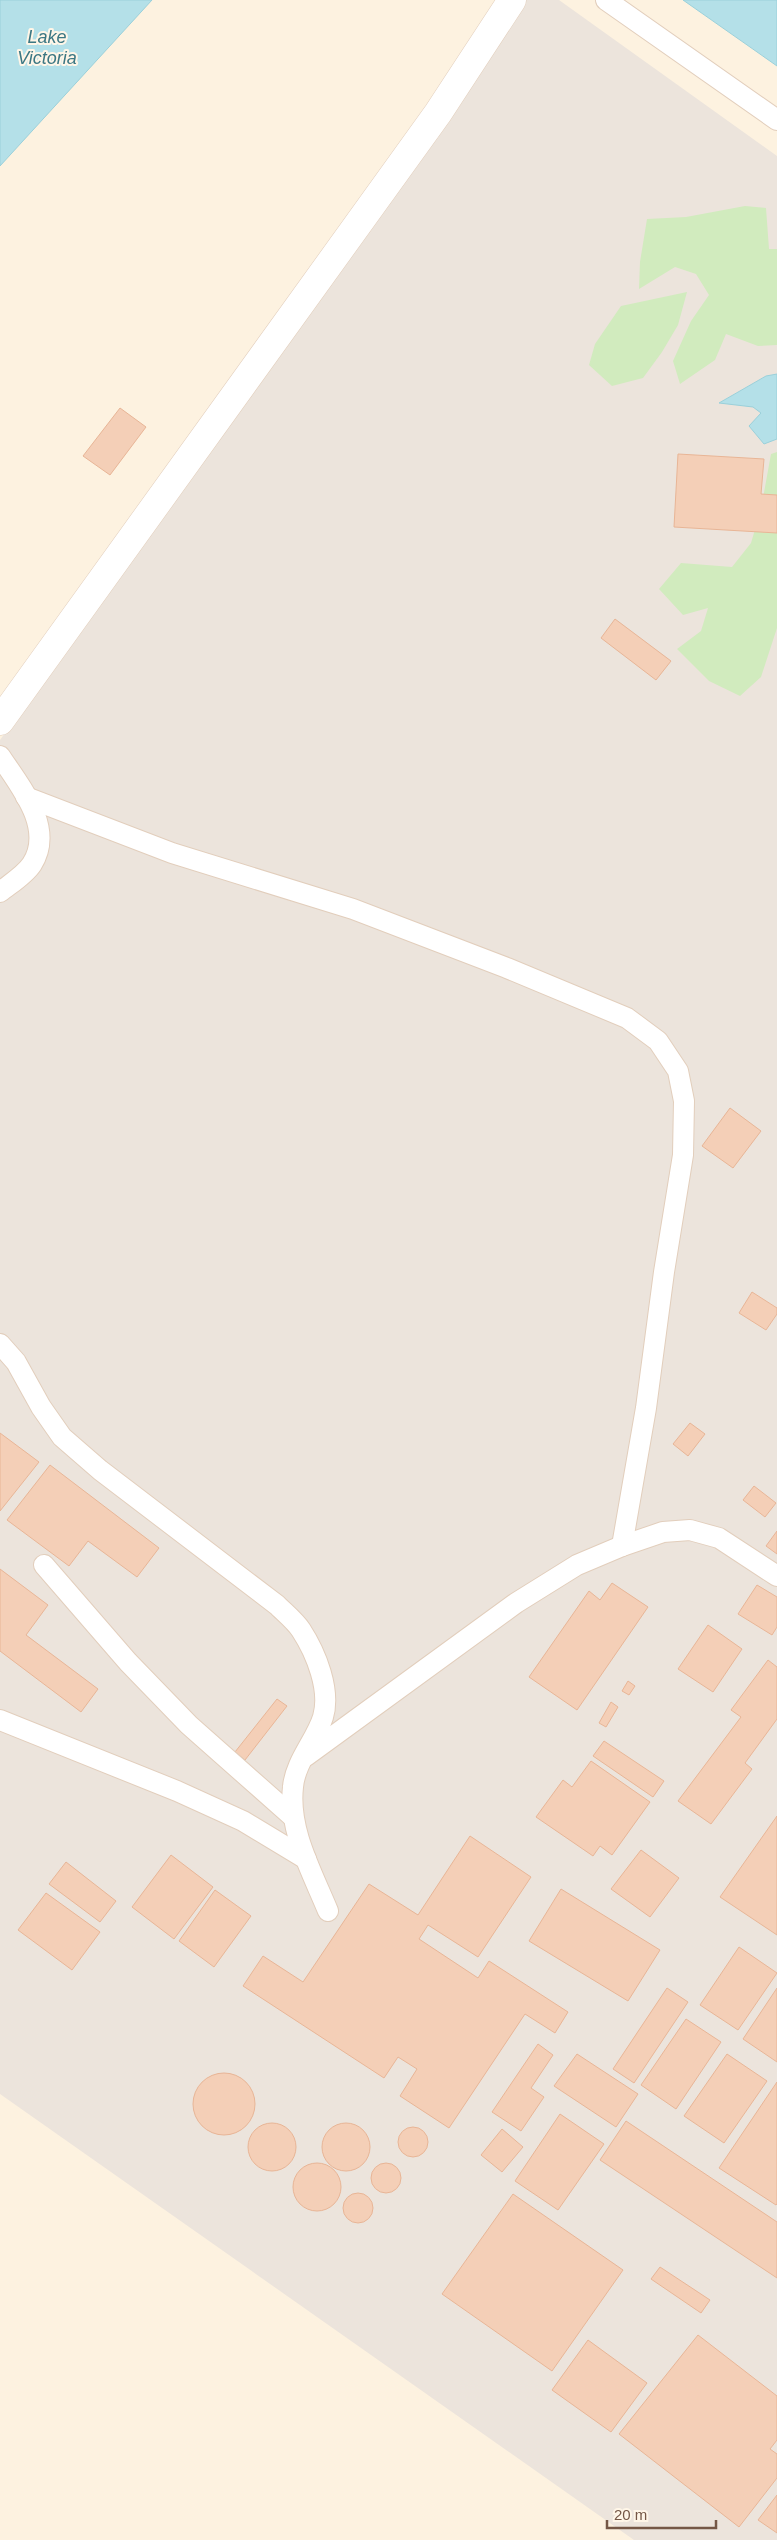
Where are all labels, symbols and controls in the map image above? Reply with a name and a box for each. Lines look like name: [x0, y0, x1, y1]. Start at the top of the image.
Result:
water label: Lake Victoria: [17, 27, 77, 68]
scale bar: [607, 2498, 716, 2530]
text: 20 m: [614, 2506, 647, 2523]

